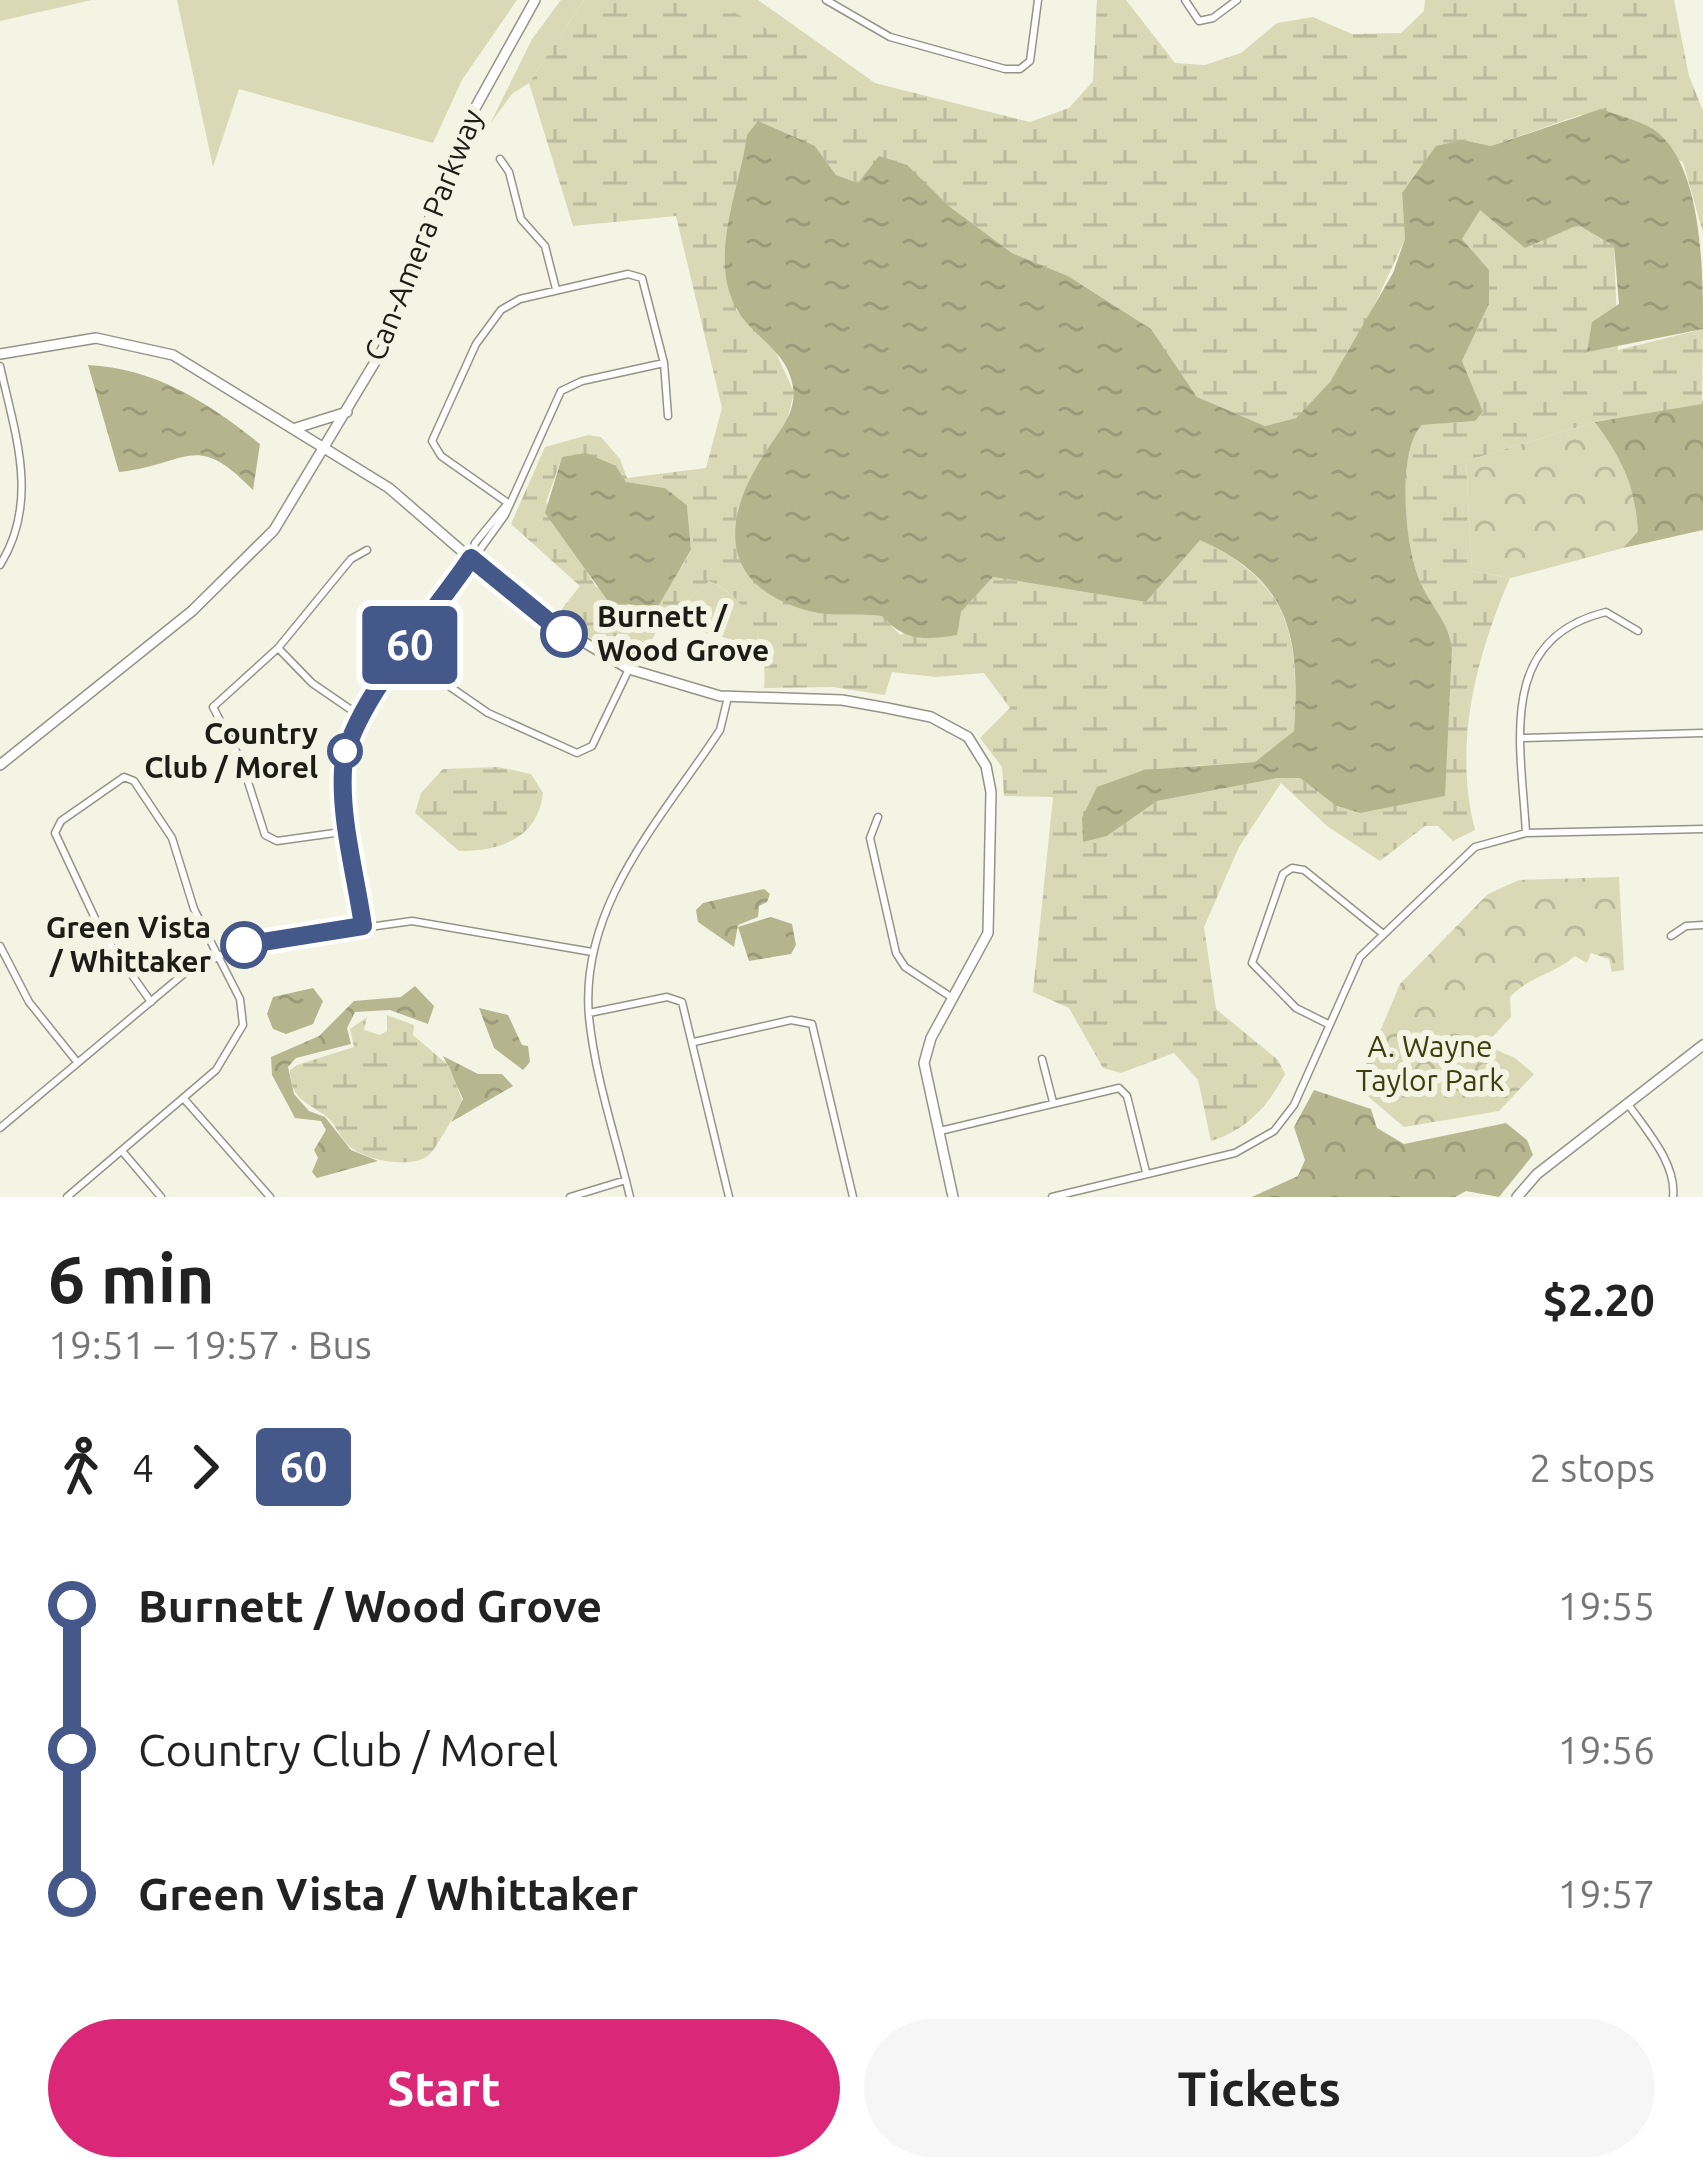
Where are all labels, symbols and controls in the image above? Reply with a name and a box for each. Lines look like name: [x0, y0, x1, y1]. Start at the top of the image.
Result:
street label: Can-Amera Parkway: [357, 104, 489, 365]
place label: Burnett / Wood Grove: [597, 599, 769, 667]
line badge: 60: [356, 606, 464, 684]
marker: Burnett / Wood Grove: [542, 612, 586, 656]
text: 60: [386, 621, 434, 668]
place label: Country Club / Morel: [144, 716, 318, 784]
marker: Country Club / Morel: [329, 735, 361, 767]
place label: Green Vista / Whittaker: [46, 910, 212, 978]
marker: Green Vista / Whittaker: [222, 923, 266, 967]
park label: A. Wayne Taylor Park: [1356, 1029, 1504, 1097]
text: 6 min: [48, 1241, 215, 1315]
text: $2.20: [1542, 1274, 1655, 1325]
text: 19:51 – 19:57 · Bus: [48, 1323, 372, 1366]
icon: walk: [48, 1434, 114, 1500]
icon: forward: [172, 1434, 238, 1500]
text: 60: [280, 1443, 327, 1490]
text: 4: [132, 1446, 154, 1489]
text: 2 stops: [1529, 1446, 1655, 1489]
text: Burnett / Wood Grove: [138, 1580, 602, 1631]
text: 19:55: [1557, 1584, 1655, 1627]
text: Country Club / Morel: [138, 1724, 559, 1775]
text: 19:56: [1557, 1728, 1655, 1771]
text: Green Vista / Whittaker: [138, 1868, 638, 1919]
text: 19:57: [1557, 1872, 1655, 1915]
button: Start: [48, 2019, 840, 2157]
button: Tickets: [864, 2019, 1655, 2157]

